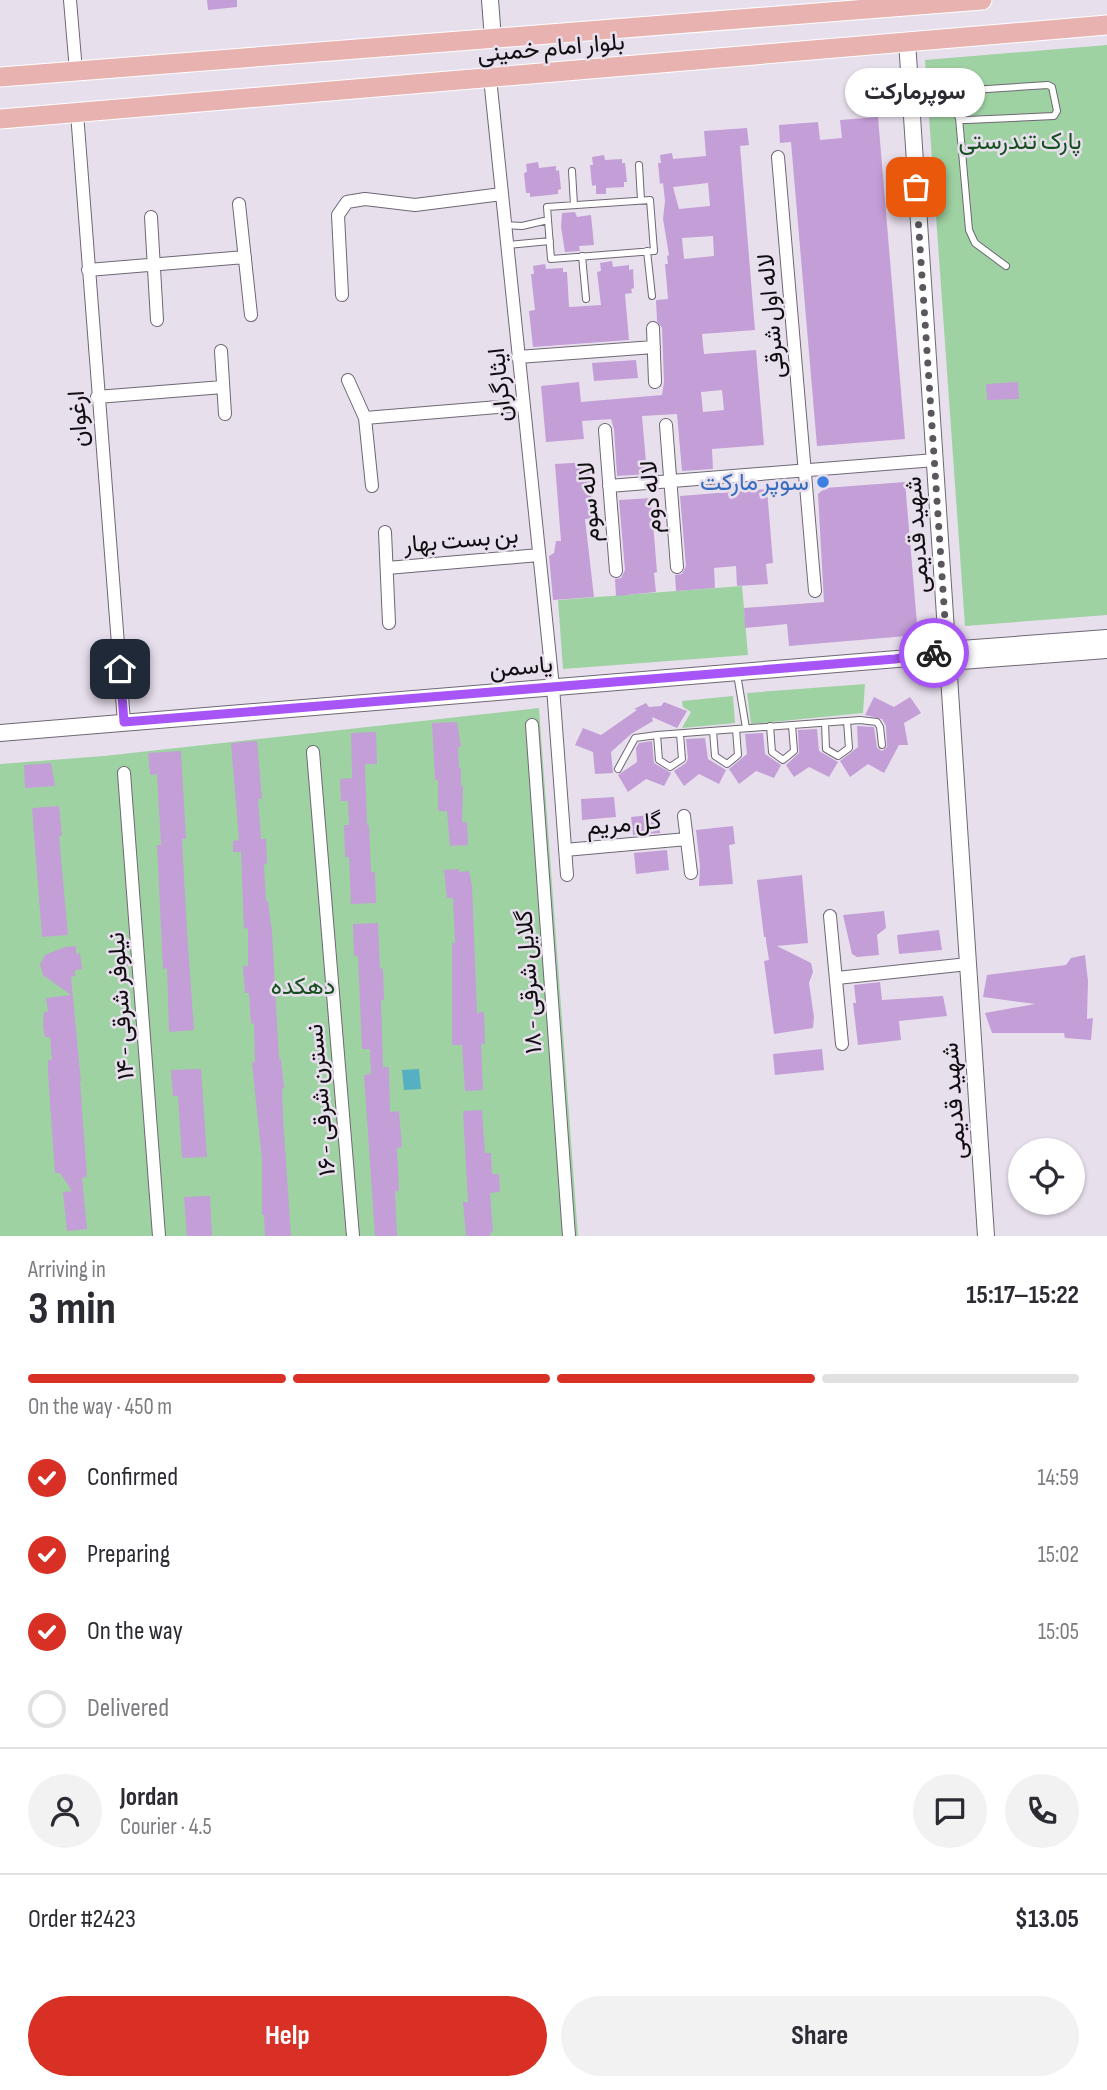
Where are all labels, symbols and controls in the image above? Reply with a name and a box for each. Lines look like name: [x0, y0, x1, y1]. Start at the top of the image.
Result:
street label: بلوار امام خمینی: [476, 27, 626, 70]
callout: سوپرمارکت: [846, 68, 986, 117]
text: سوپرمارکت: [864, 78, 966, 106]
park label: پارک تندرستی: [959, 127, 1081, 157]
pin: [886, 157, 946, 217]
icon: bag: [897, 168, 935, 206]
street label: لاله اول شرقی: [751, 252, 791, 380]
street label: ایثارگران: [482, 346, 518, 424]
street label: ارغوان: [62, 390, 94, 448]
street label: لاله دوم: [634, 459, 669, 535]
street label: لاله سوم: [572, 461, 607, 543]
place label: سوپر مارکت: [700, 468, 809, 498]
marker: سوپر مارکت: [815, 474, 831, 490]
street label: شهید قدیمی: [898, 476, 936, 594]
street label: بن بست بهار: [401, 521, 520, 560]
courier: [899, 618, 969, 688]
icon: bike: [915, 634, 953, 672]
pin: [90, 639, 150, 699]
icon: home: [101, 650, 139, 688]
street label: یاسمن: [488, 650, 554, 684]
street label: گل مریم: [585, 806, 663, 843]
street label: گلایل شرقی - ۱۸: [510, 909, 548, 1055]
street label: نیلوفر شرقی - ۱۴: [101, 931, 141, 1081]
park label: دهکده: [271, 972, 335, 1001]
street label: نسترن شرقی - ۱۶: [300, 1023, 342, 1177]
street label: شهید قدیمی: [935, 1042, 973, 1160]
map controls: [1008, 1138, 1085, 1215]
button: locate: [1008, 1138, 1085, 1215]
text: Arriving in: [28, 1256, 106, 1284]
text: 15:17–15:22: [966, 1280, 1079, 1311]
text: 3 min: [28, 1282, 116, 1337]
text: On the way · 450 m: [28, 1393, 172, 1421]
icon: check: [28, 1459, 66, 1497]
text: Confirmed: [87, 1462, 178, 1493]
text: 14:59: [1038, 1464, 1079, 1492]
icon: check: [28, 1536, 66, 1574]
text: Preparing: [87, 1539, 170, 1570]
text: 15:02: [1038, 1541, 1079, 1569]
icon: check: [28, 1613, 66, 1651]
text: On the way: [87, 1616, 183, 1647]
text: 15:05: [1038, 1618, 1079, 1646]
text: Delivered: [87, 1693, 169, 1724]
button: person: [28, 1774, 102, 1848]
button: chat: [913, 1774, 987, 1848]
button: phone: [1005, 1774, 1079, 1848]
text: Jordan: [120, 1782, 178, 1813]
text: Courier · 4.5: [120, 1813, 212, 1841]
text: Order #2423: [28, 1904, 136, 1935]
text: $13.05: [1015, 1904, 1079, 1935]
button: Help: [28, 1996, 547, 2076]
button: Share: [561, 1996, 1079, 2076]

